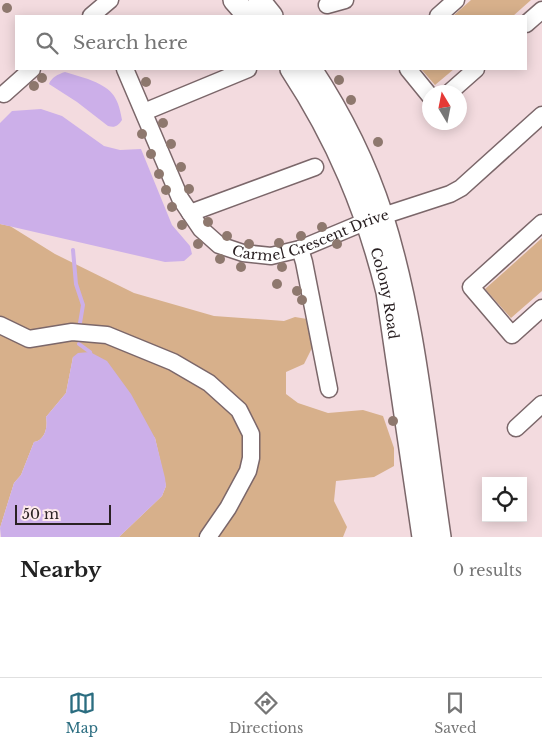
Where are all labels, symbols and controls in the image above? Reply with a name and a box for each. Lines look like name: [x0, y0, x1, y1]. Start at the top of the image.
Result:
search box: [15, 15, 527, 70]
icon: search: [33, 29, 61, 57]
text: Search here: [73, 31, 188, 54]
north arrow: [422, 85, 467, 130]
street label: Carmel Crescent Drive: [230, 206, 391, 265]
street label: Colony Road: [366, 245, 403, 341]
map controls: [482, 477, 527, 522]
button: locate: [482, 477, 527, 522]
scale bar: [15, 502, 111, 525]
text: 50 m: [22, 505, 59, 523]
text: Nearby: [20, 557, 101, 583]
text: 0 results: [453, 560, 522, 580]
tab: Map: [65, 689, 98, 737]
tab: Directions: [229, 689, 303, 737]
tab: Saved: [434, 689, 477, 737]

